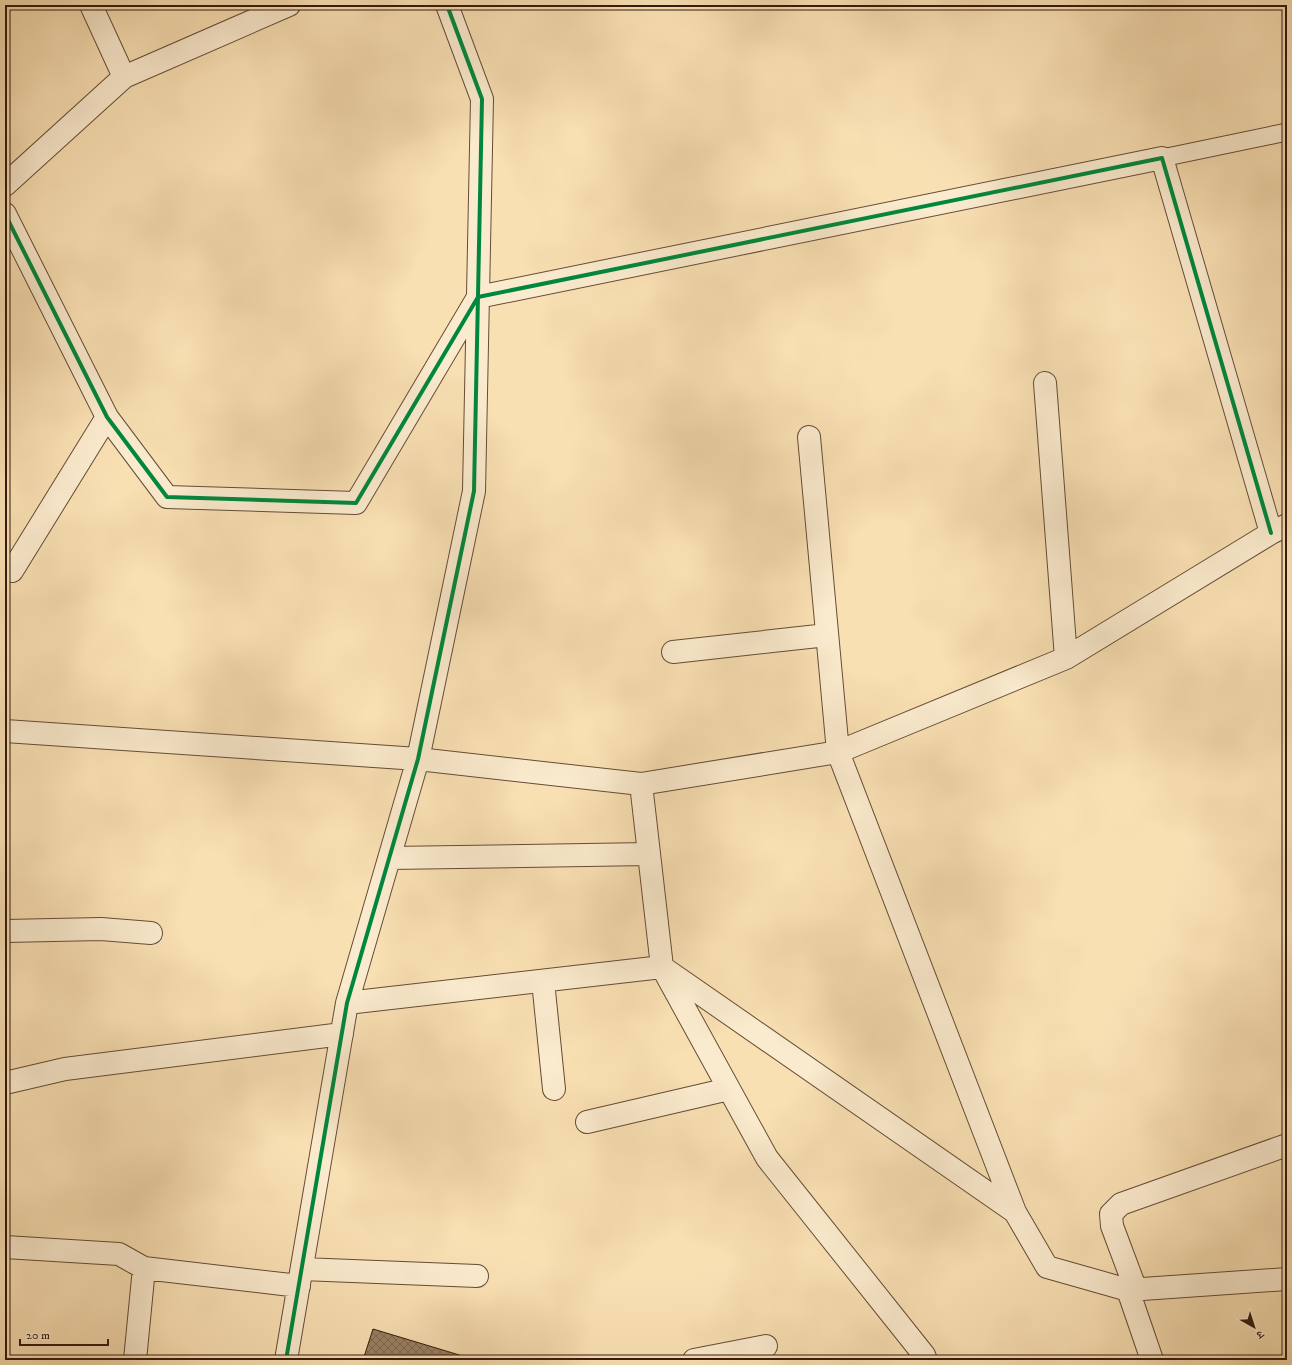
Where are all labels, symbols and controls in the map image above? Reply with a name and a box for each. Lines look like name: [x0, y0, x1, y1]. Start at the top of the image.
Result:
north arrow: [1234, 1307, 1274, 1347]
scale bar: [20, 1321, 108, 1347]
text: उ: [1252, 1326, 1267, 1342]
text: 20 m: [26, 1328, 50, 1343]

